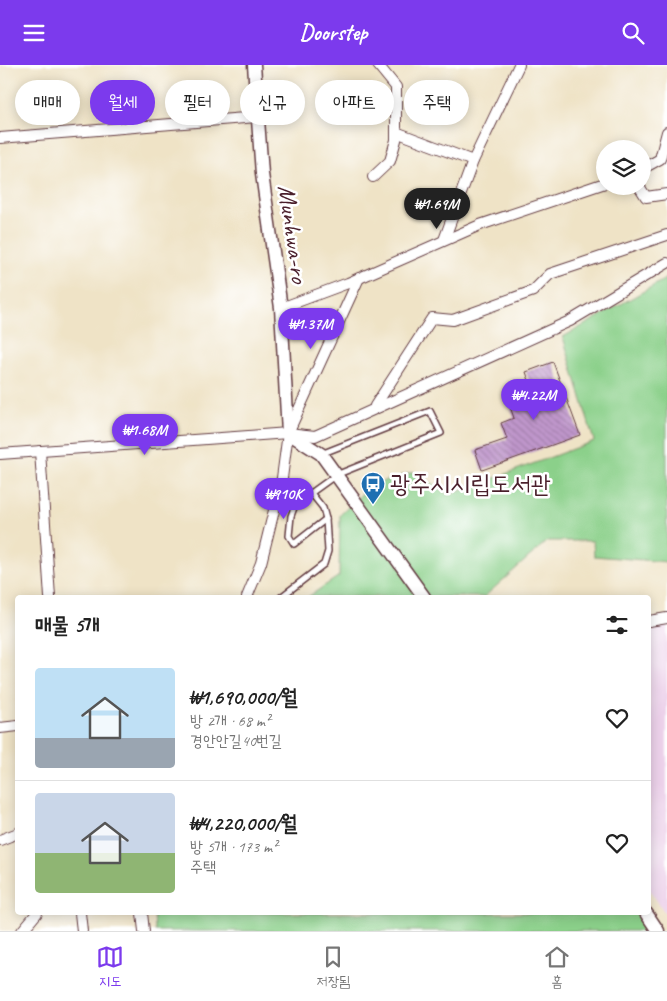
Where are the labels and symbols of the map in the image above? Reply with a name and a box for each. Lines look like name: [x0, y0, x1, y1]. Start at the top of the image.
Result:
street label: Munhwa-ro: [270, 183, 316, 286]
pin: ₩1.69M: [396, 187, 478, 230]
pin: ₩1.37M: [270, 307, 352, 350]
pin: ₩4.22M: [493, 379, 575, 421]
pin: ₩1.68M: [104, 413, 186, 456]
place label: 광주시시립도서관: [390, 468, 551, 500]
bus stop icon: 광주시시립도서관: [360, 471, 386, 505]
pin: ₩910K: [249, 477, 319, 520]

